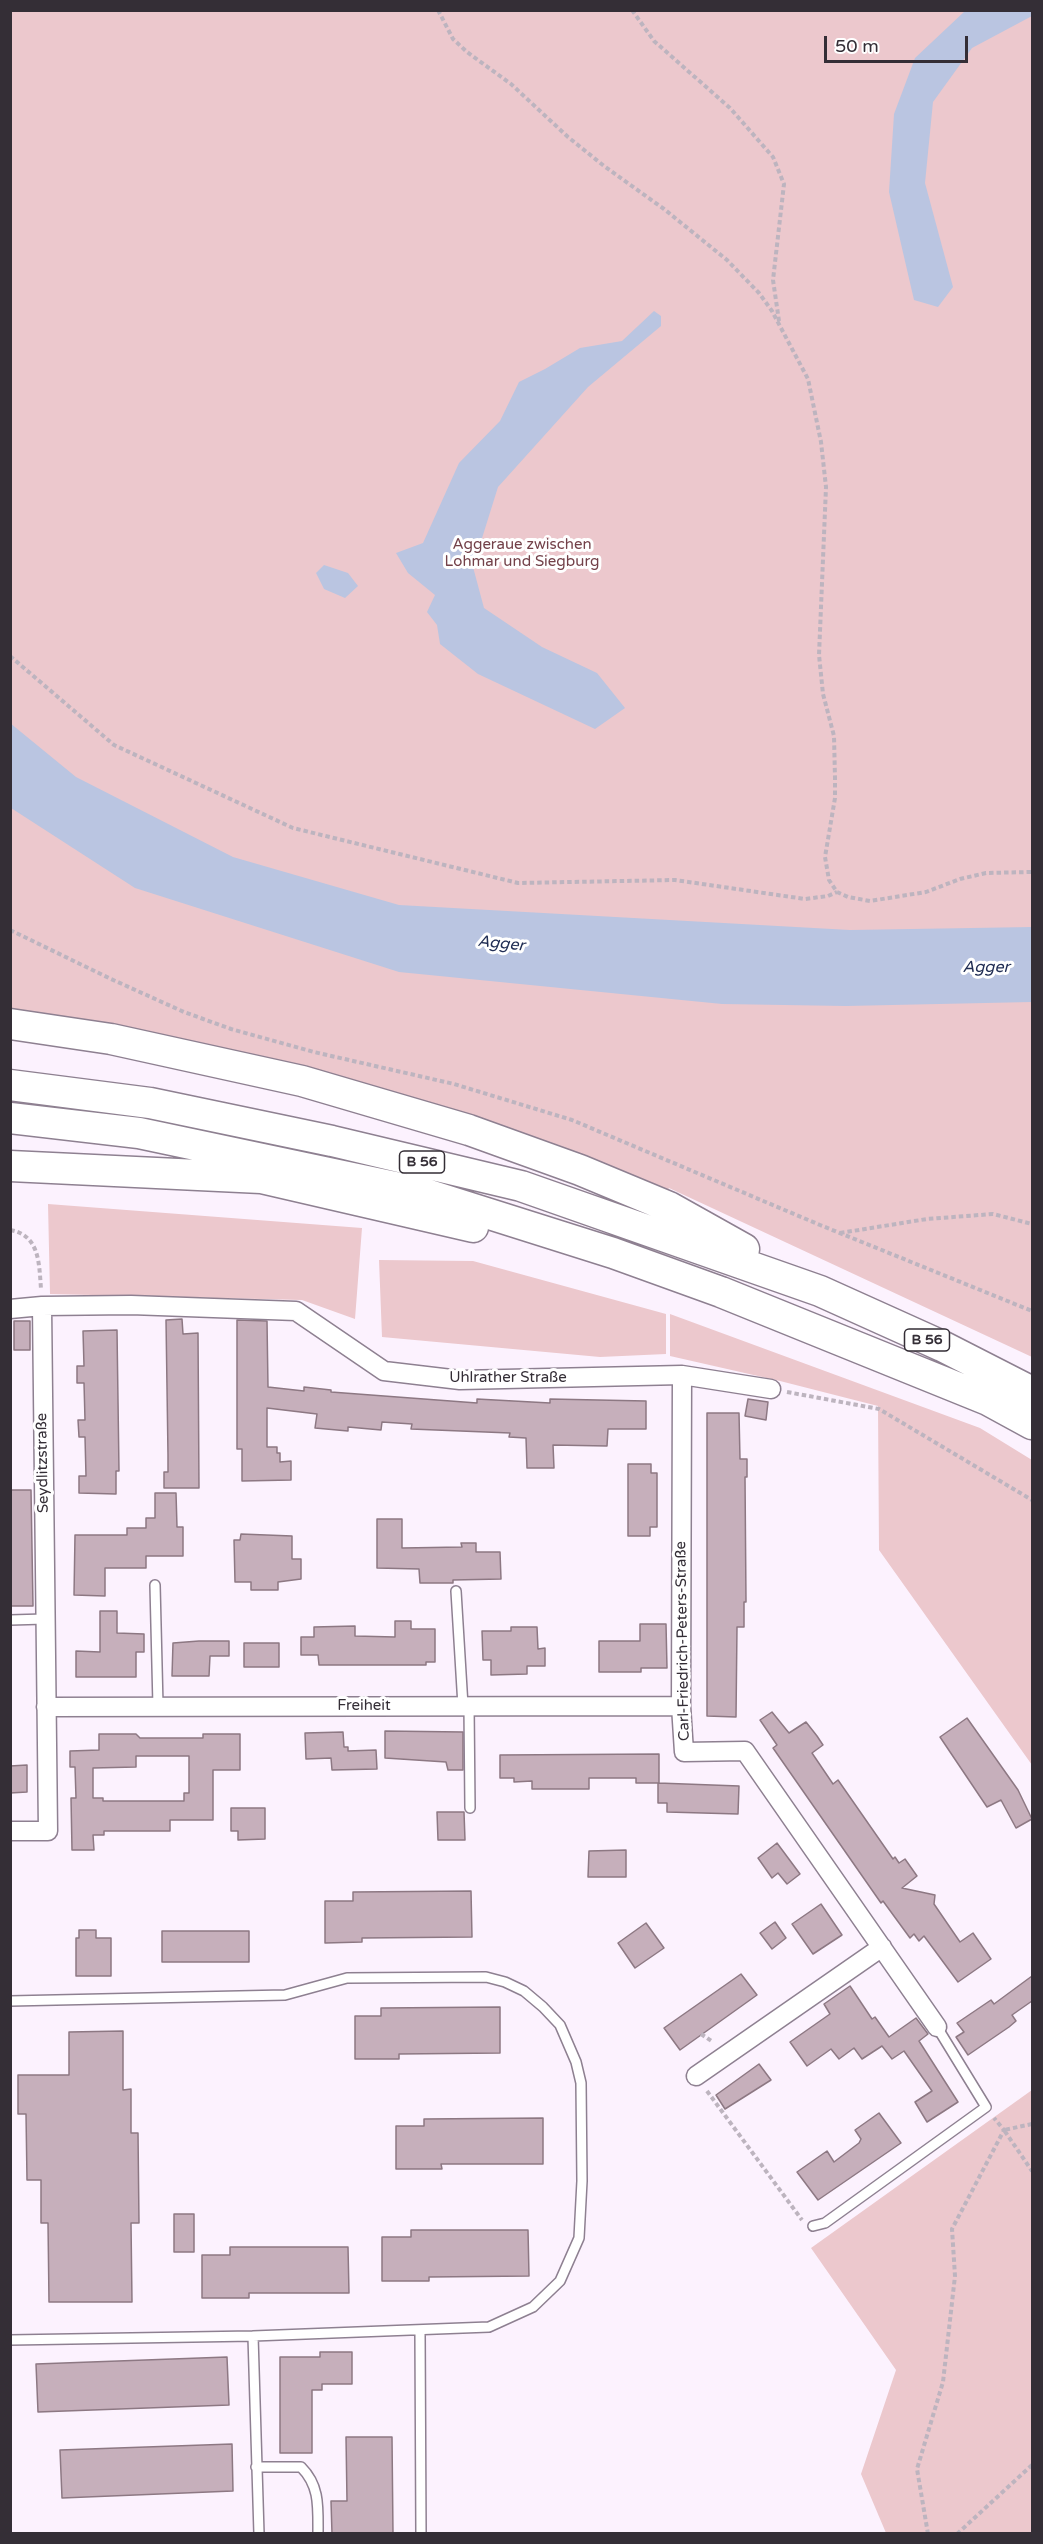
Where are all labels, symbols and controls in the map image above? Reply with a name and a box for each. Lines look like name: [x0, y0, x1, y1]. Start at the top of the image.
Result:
scale bar: [827, 24, 971, 62]
text: 50 m: [835, 35, 879, 57]
park label: Aggeraue zwischen Lohmar und Siegburg: [445, 536, 599, 571]
water label: Agger: [477, 932, 525, 956]
water label: Agger: [962, 958, 1010, 978]
road number: B 56: [400, 1151, 444, 1173]
road number: B 56: [904, 1329, 950, 1351]
street label: Uhlrather Straße: [449, 1369, 567, 1387]
street label: Seydlitzstraße: [33, 1413, 53, 1513]
street label: Carl-Friedrich-Peters-Straße: [672, 1541, 694, 1741]
street label: Freiheit: [337, 1697, 391, 1715]

